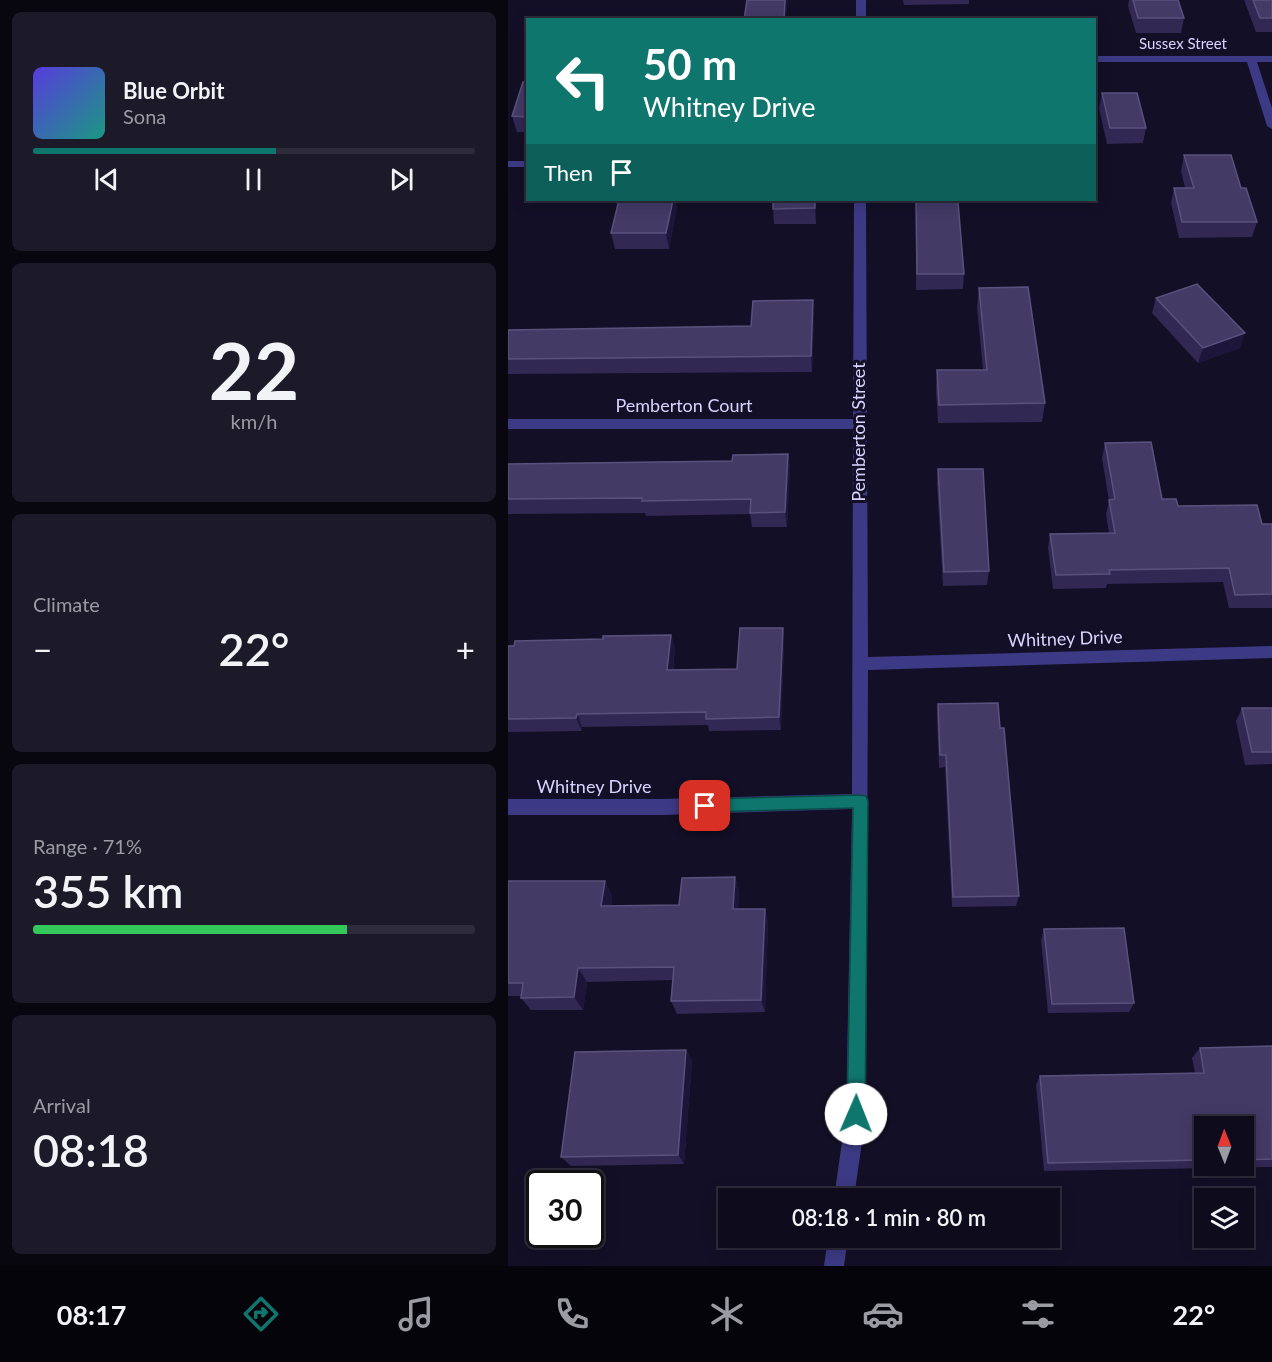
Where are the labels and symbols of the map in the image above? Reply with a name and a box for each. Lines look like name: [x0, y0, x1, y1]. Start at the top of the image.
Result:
street label: Sussex Street: [1139, 34, 1228, 52]
street label: Pemberton Street: [847, 362, 869, 502]
street label: Pemberton Court: [615, 394, 753, 416]
street label: Whitney Drive: [1007, 625, 1123, 651]
street label: Whitney Drive: [536, 775, 652, 797]
pin: [679, 780, 730, 831]
position arrow: [824, 1082, 888, 1146]
north arrow: [1194, 1116, 1254, 1176]
speed limit sign: 30: [526, 1170, 604, 1248]

